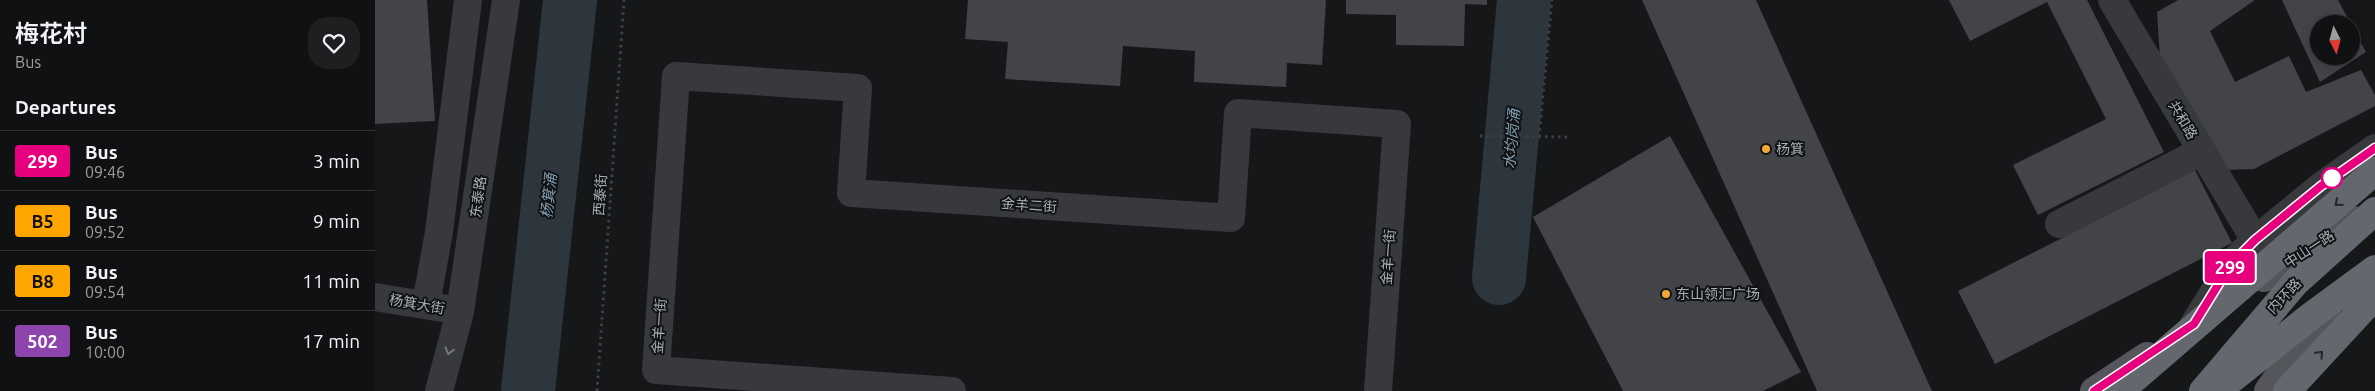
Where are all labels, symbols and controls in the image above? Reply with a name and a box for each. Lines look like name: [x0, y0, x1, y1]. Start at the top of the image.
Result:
north arrow: [2310, 15, 2360, 65]
map controls: [2310, 15, 2360, 65]
button: heart: [308, 17, 360, 69]
text: 梅花村: [15, 20, 87, 47]
text: Bus: [15, 53, 41, 71]
text: Departures: [15, 96, 116, 118]
street label: 共和路: [2165, 98, 2201, 142]
water label: 水均岗涌: [1500, 106, 1523, 170]
text: Bus: [85, 141, 118, 163]
place label: 杨箕: [1776, 141, 1804, 157]
marker: 杨箕: [1760, 143, 1772, 155]
text: 3 min: [313, 150, 360, 172]
text: 299: [27, 151, 58, 171]
text: 09:46: [85, 163, 125, 181]
unlabelled marker: [2321, 167, 2343, 189]
water label: 杨箕涌: [538, 171, 560, 219]
street label: 西泰街: [591, 173, 609, 217]
street label: 东泰路: [467, 175, 489, 219]
street label: 金羊二街: [1001, 195, 1057, 215]
one-way arrow: [2335, 197, 2344, 205]
text: Bus: [85, 201, 118, 223]
text: 9 min: [313, 210, 360, 232]
text: B5: [31, 211, 54, 231]
text: 09:52: [85, 223, 125, 241]
street label: 中山一路: [2281, 227, 2337, 271]
street label: 金羊一街: [1378, 229, 1398, 285]
line badge: 299: [2201, 251, 2259, 283]
text: 299: [2215, 257, 2245, 277]
text: Bus: [85, 261, 118, 283]
text: 11 min: [302, 270, 360, 292]
text: B8: [31, 271, 54, 291]
street label: 内环路: [2264, 275, 2304, 317]
text: 09:54: [85, 283, 125, 301]
place label: 东山领汇广场: [1676, 286, 1760, 302]
marker: 东山领汇广场: [1660, 288, 1672, 300]
street label: 杨箕大街: [388, 291, 446, 317]
street label: 金羊一街: [649, 298, 669, 354]
text: Bus: [85, 321, 118, 343]
text: 17 min: [302, 330, 360, 352]
text: 502: [27, 331, 58, 351]
text: 10:00: [85, 343, 125, 361]
one-way arrow: [444, 347, 455, 356]
one-way arrow: [2314, 351, 2323, 360]

